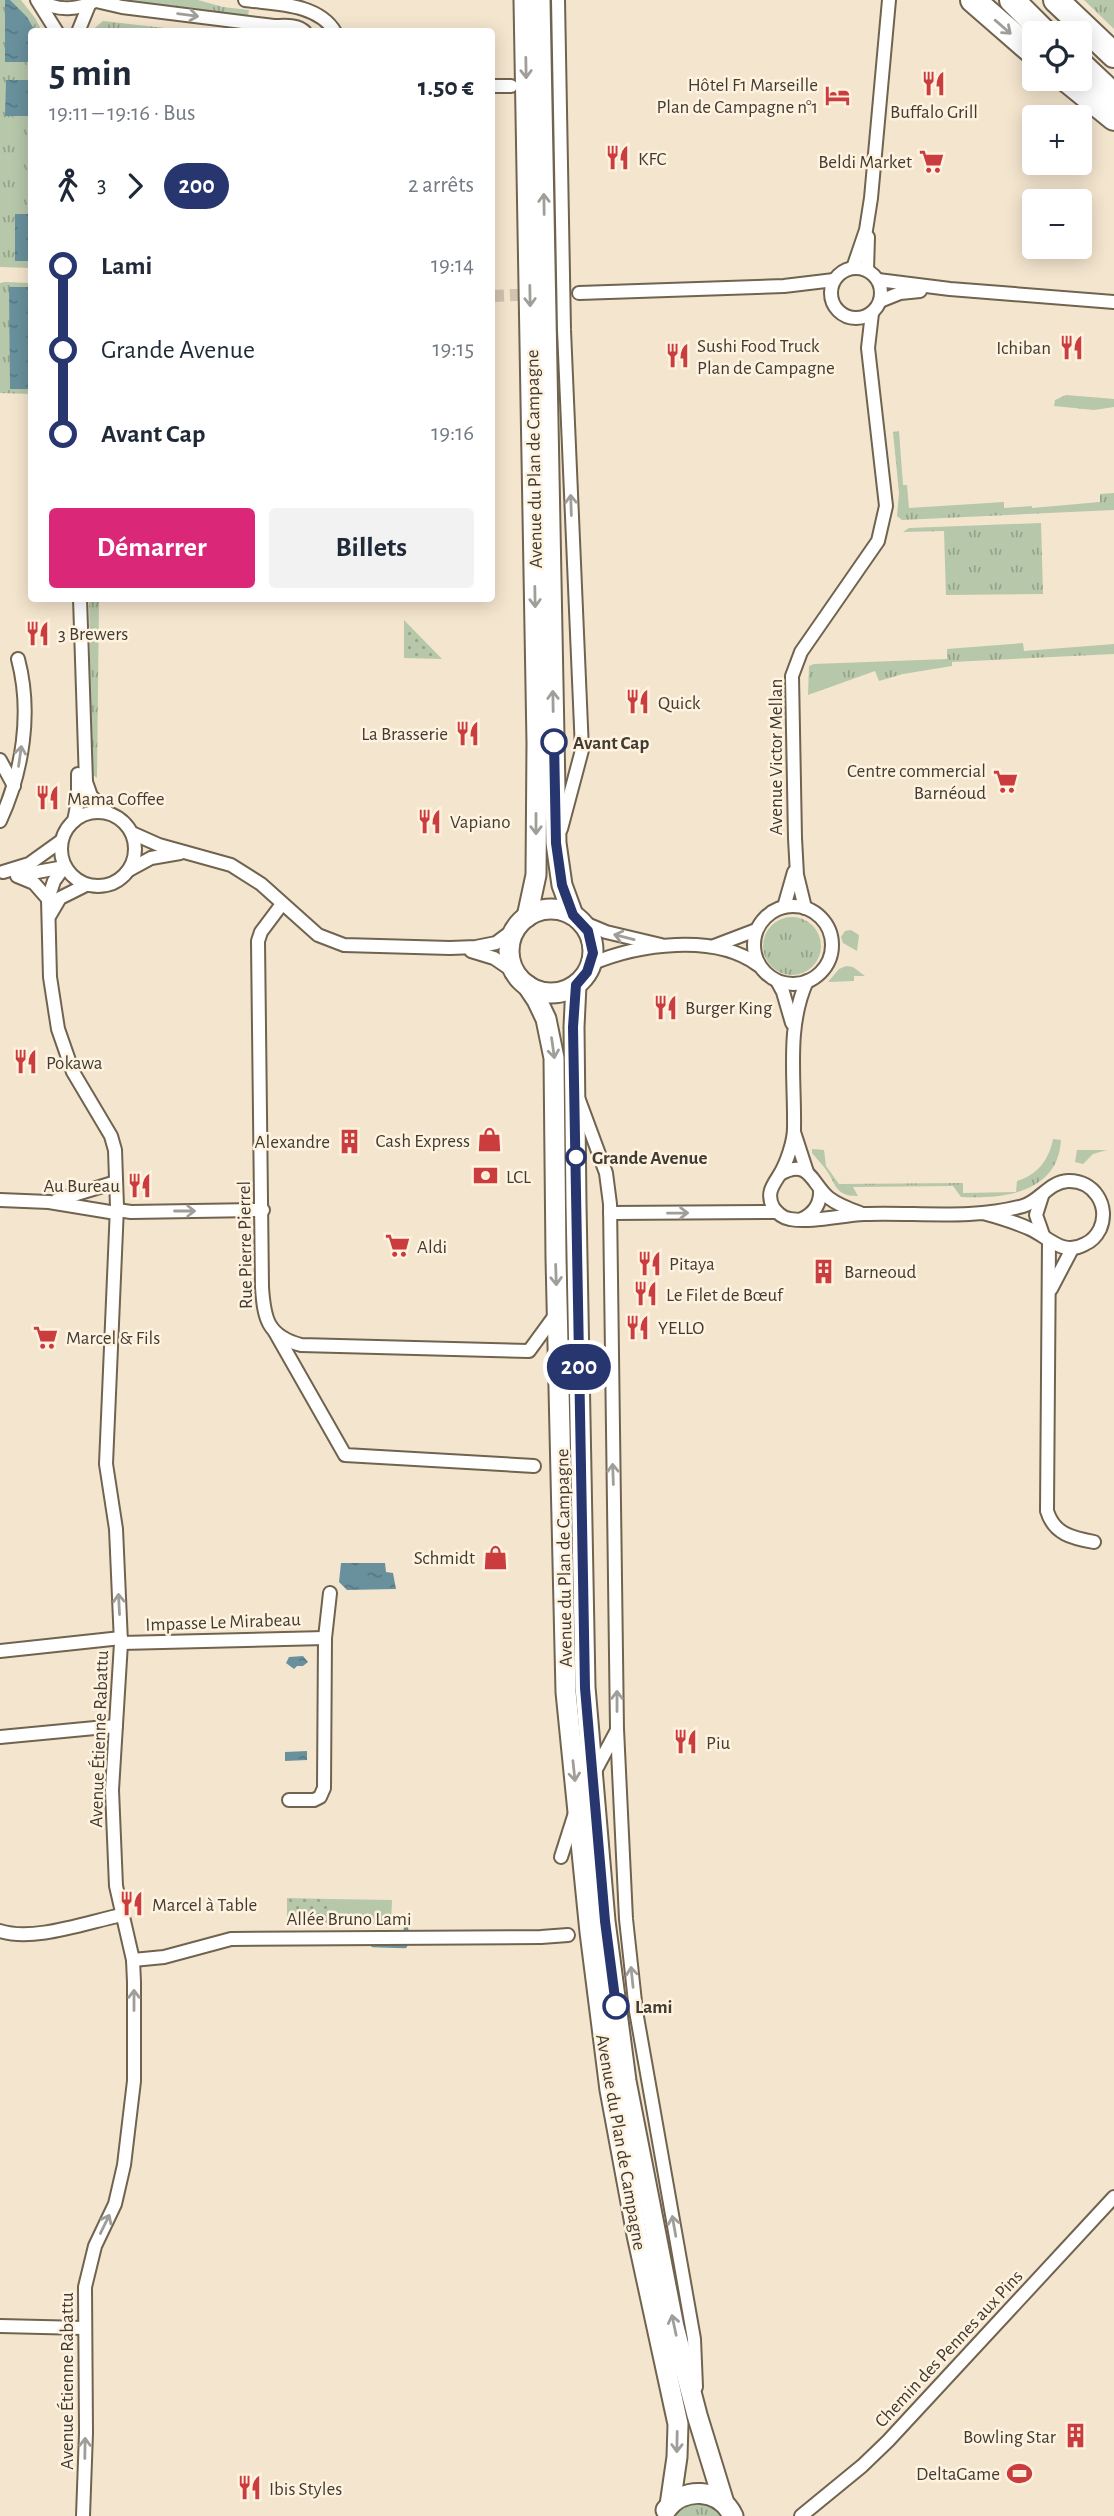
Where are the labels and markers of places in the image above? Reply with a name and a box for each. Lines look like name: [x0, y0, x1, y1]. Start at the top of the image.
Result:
restaurant icon: Buffalo Grill: [920, 69, 948, 97]
place label: Hôtel F1 Marseille Plan de Campagne n°1: [656, 76, 818, 117]
hotel icon: Hôtel F1 Marseille Plan de Campagne n°1: [824, 81, 852, 109]
place label: Buffalo Grill: [890, 103, 978, 122]
restaurant icon: KFC: [604, 144, 632, 172]
supermarket icon: Beldi Market: [918, 147, 946, 175]
place label: KFC: [638, 150, 667, 169]
place label: Beldi Market: [818, 153, 912, 172]
restaurant icon: Ichiban: [1057, 333, 1085, 361]
place label: Sushi Food Truck Plan de Campagne: [697, 337, 835, 378]
place label: Ichiban: [996, 339, 1051, 358]
restaurant icon: Sushi Food Truck Plan de Campagne: [663, 342, 691, 370]
restaurant icon: 3 Brewers: [24, 619, 52, 647]
place label: 3 Brewers: [58, 625, 128, 644]
restaurant icon: Quick: [624, 688, 652, 716]
place label: Quick: [658, 694, 701, 713]
restaurant icon: La Brasserie: [454, 719, 482, 747]
place label: La Brasserie: [361, 725, 448, 744]
marker: Avant Cap: [541, 729, 567, 755]
place label: Avant Cap: [573, 734, 649, 753]
place label: Centre commercial Barnéoud: [847, 762, 986, 803]
supermarket icon: Centre commercial Barnéoud: [992, 767, 1020, 795]
restaurant icon: Mama Coffee: [33, 784, 61, 812]
place label: Mama Coffee: [67, 790, 165, 809]
restaurant icon: Vapiano: [416, 807, 444, 835]
place label: Vapiano: [450, 813, 510, 832]
restaurant icon: Burger King: [651, 993, 679, 1021]
place label: Burger King: [685, 999, 773, 1018]
restaurant icon: Pokawa: [12, 1048, 40, 1076]
place label: Pokawa: [46, 1054, 103, 1073]
shop icon: Cash Express: [476, 1126, 504, 1154]
building icon: Alexandre: [336, 1127, 364, 1155]
place label: Cash Express: [375, 1132, 470, 1151]
place label: Alexandre: [255, 1133, 330, 1152]
marker: Grande Avenue: [566, 1147, 586, 1167]
place label: Grande Avenue: [592, 1149, 707, 1168]
bank icon: LCL: [472, 1162, 500, 1190]
place label: LCL: [506, 1168, 531, 1187]
restaurant icon: Au Bureau: [126, 1171, 154, 1199]
place label: Au Bureau: [44, 1177, 120, 1196]
supermarket icon: Aldi: [383, 1232, 411, 1260]
place label: Aldi: [417, 1238, 447, 1257]
restaurant icon: Pitaya: [635, 1249, 663, 1277]
place label: Pitaya: [669, 1255, 715, 1274]
building icon: Barneoud: [810, 1257, 838, 1285]
place label: Barneoud: [844, 1263, 916, 1282]
restaurant icon: Le Filet de Bœuf: [632, 1280, 660, 1308]
place label: Le Filet de Bœuf: [666, 1286, 784, 1305]
restaurant icon: YELLO: [624, 1313, 652, 1341]
place label: YELLO: [658, 1319, 704, 1338]
supermarket icon: Marcel & Fils: [32, 1323, 60, 1351]
place label: Marcel & Fils: [66, 1329, 160, 1348]
shop icon: Schmidt: [481, 1543, 509, 1571]
place label: Schmidt: [414, 1549, 475, 1568]
restaurant icon: Piu: [672, 1728, 700, 1756]
place label: Piu: [706, 1734, 730, 1753]
restaurant icon: Marcel à Table: [118, 1890, 146, 1918]
place label: Marcel à Table: [152, 1896, 257, 1915]
marker: Lami: [603, 1993, 629, 2019]
place label: Lami: [635, 1998, 673, 2017]
building icon: Bowling Star: [1062, 2422, 1090, 2450]
place label: Bowling Star: [963, 2428, 1056, 2447]
sports icon: DeltaGame: [1006, 2459, 1034, 2487]
place label: DeltaGame: [916, 2465, 1000, 2484]
restaurant icon: Ibis Styles: [235, 2474, 263, 2502]
place label: Ibis Styles: [269, 2480, 342, 2499]

